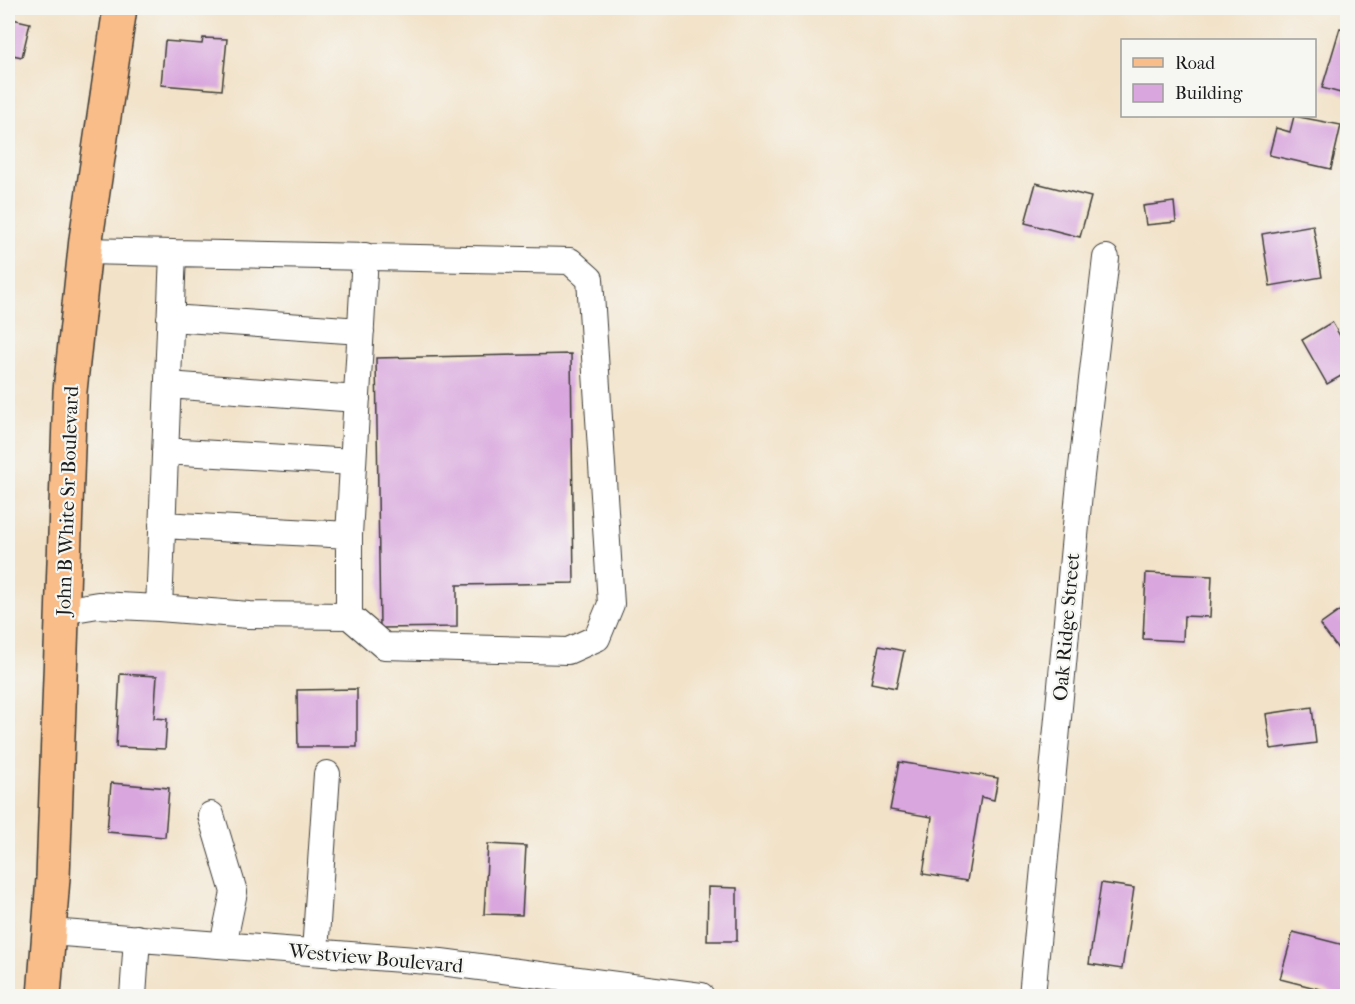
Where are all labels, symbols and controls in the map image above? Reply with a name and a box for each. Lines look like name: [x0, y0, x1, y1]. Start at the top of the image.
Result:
legend: [1121, 39, 1316, 117]
text: Road: [1175, 53, 1215, 74]
text: Building: [1175, 83, 1243, 104]
street label: John B White Sr Boulevard: [52, 384, 83, 618]
street label: Oak Ridge Street: [1049, 552, 1084, 702]
street label: Westview Boulevard: [287, 939, 465, 978]

